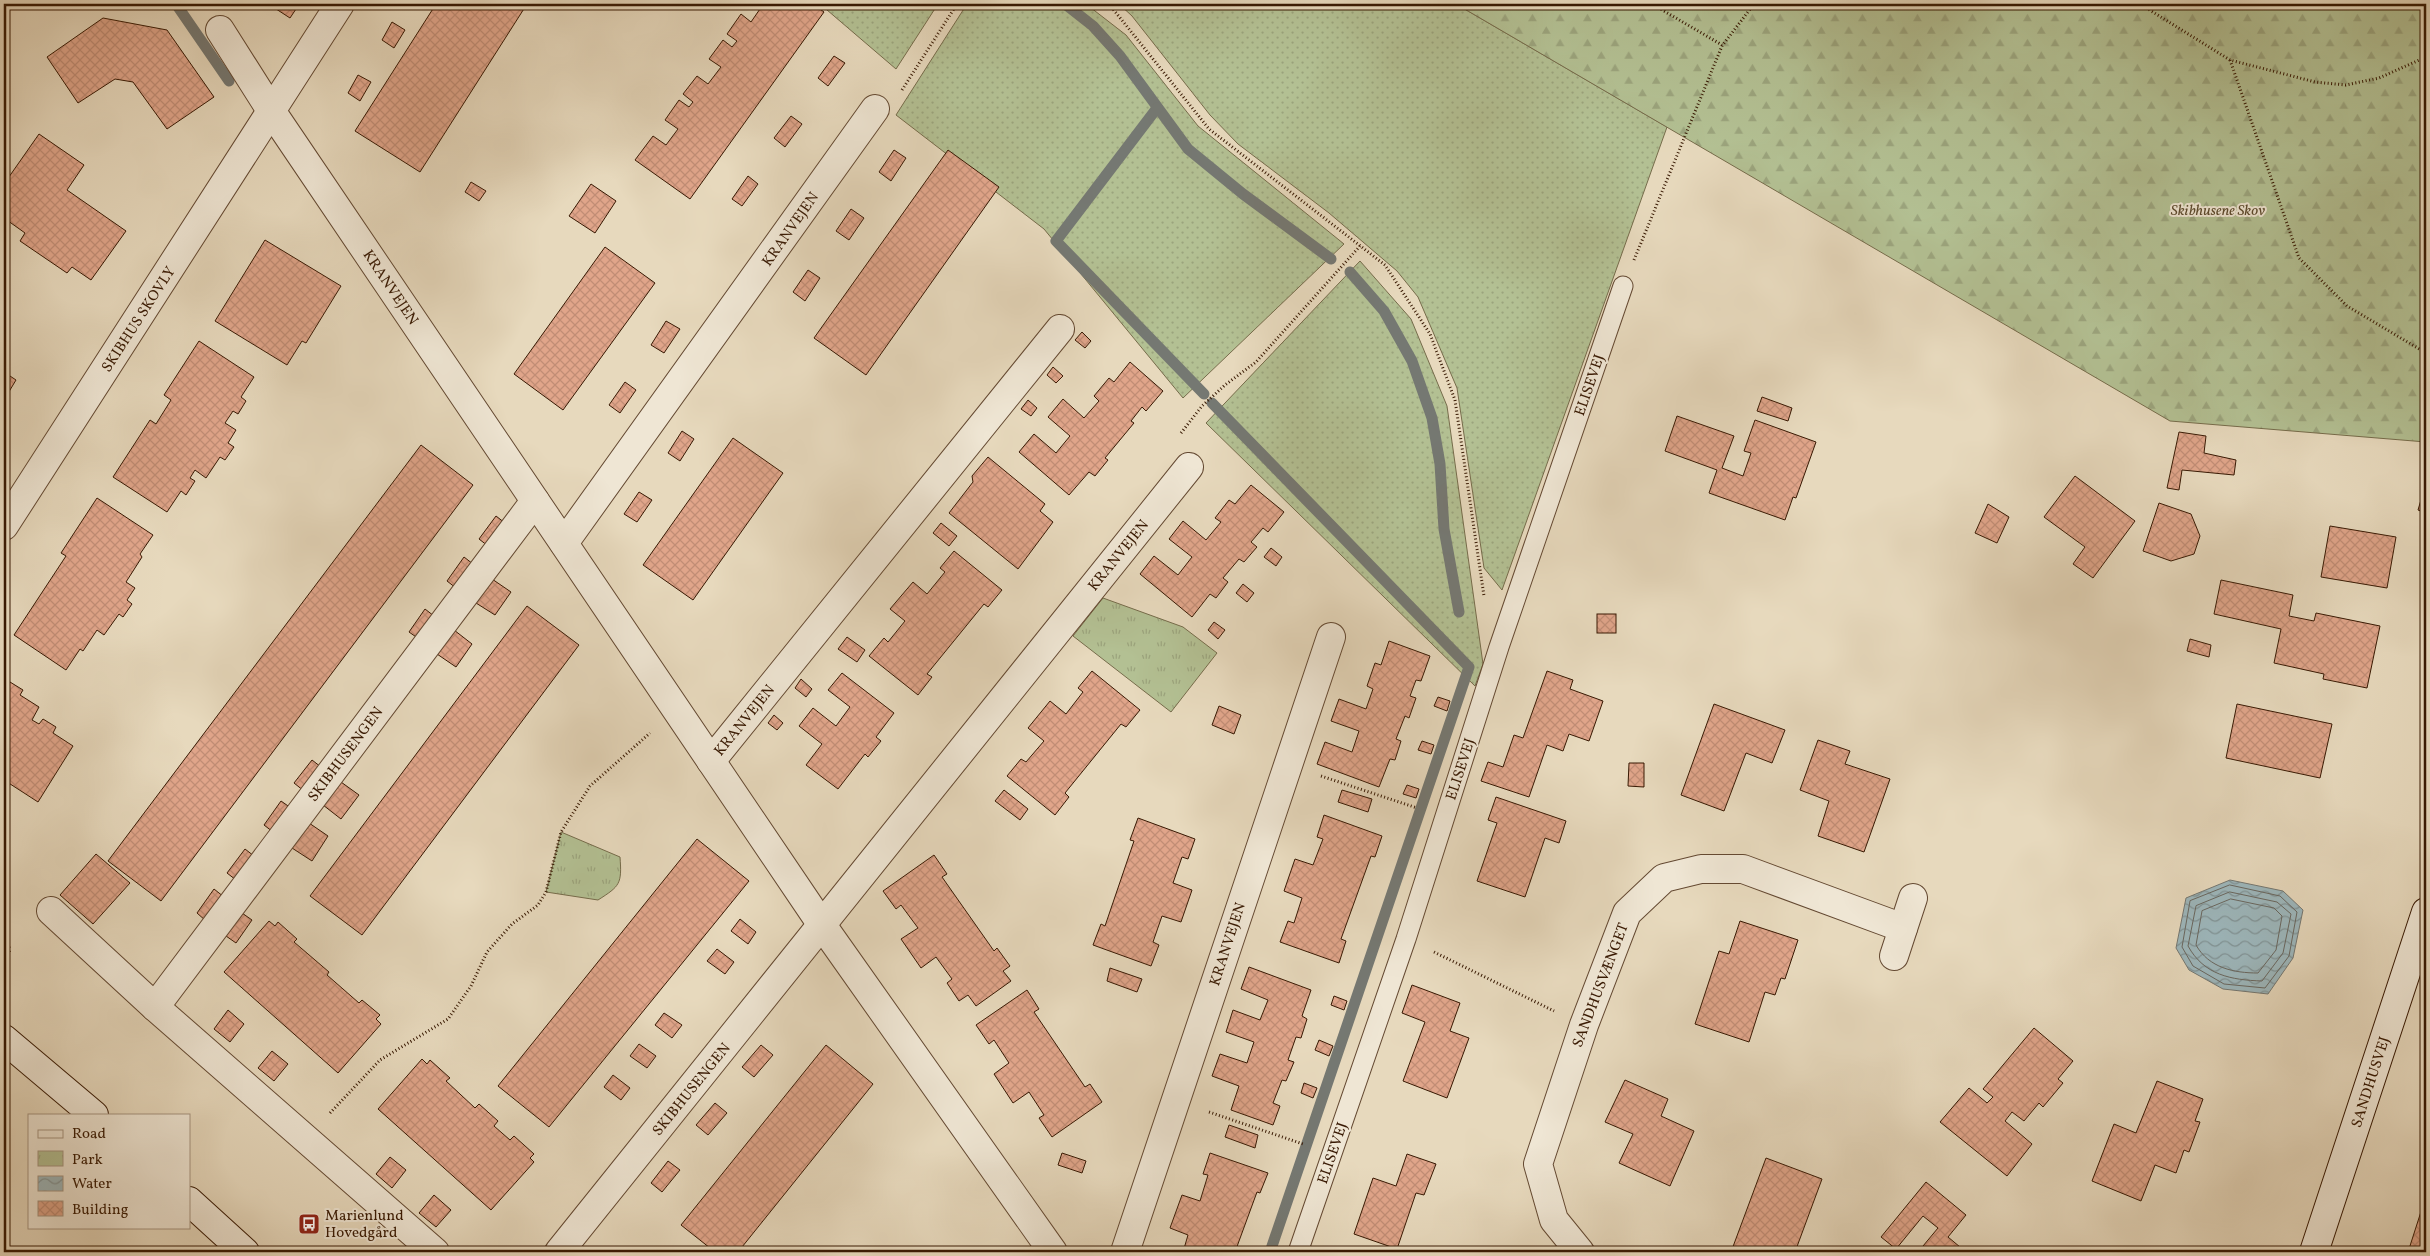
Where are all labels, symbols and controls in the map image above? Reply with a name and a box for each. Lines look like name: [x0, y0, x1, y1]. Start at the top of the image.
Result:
street label: KRANVEJEN: [758, 188, 825, 271]
park label: Skibhusene Skov: [2171, 201, 2265, 222]
street label: KRANVEJEN: [357, 246, 423, 330]
street label: SKIBHUS SKOVLY: [97, 262, 182, 377]
street label: ELISEVEJ: [1570, 352, 1611, 419]
street label: KRANVEJEN: [1084, 516, 1155, 596]
street label: KRANVEJEN: [710, 681, 781, 761]
street label: SKIBHUSENGEN: [303, 703, 389, 807]
street label: ELISEVEJ: [1442, 736, 1481, 803]
street label: KRANVEJEN: [1205, 900, 1252, 989]
street label: SANDHUSVÆNGET: [1568, 920, 1635, 1051]
street label: SANDHUSVEJ: [2347, 1034, 2396, 1131]
street label: SKIBHUSENGEN: [648, 1039, 736, 1141]
legend: [28, 1114, 190, 1228]
street label: ELISEVEJ: [1313, 1120, 1354, 1187]
text: Road: [72, 1124, 106, 1145]
text: Park: [72, 1150, 103, 1171]
text: Water: [72, 1174, 112, 1195]
text: Building: [72, 1200, 129, 1221]
place label: Marienlund Hovedgård: [325, 1206, 404, 1244]
bus stop icon: Marienlund Hovedgård: [297, 1212, 321, 1236]

